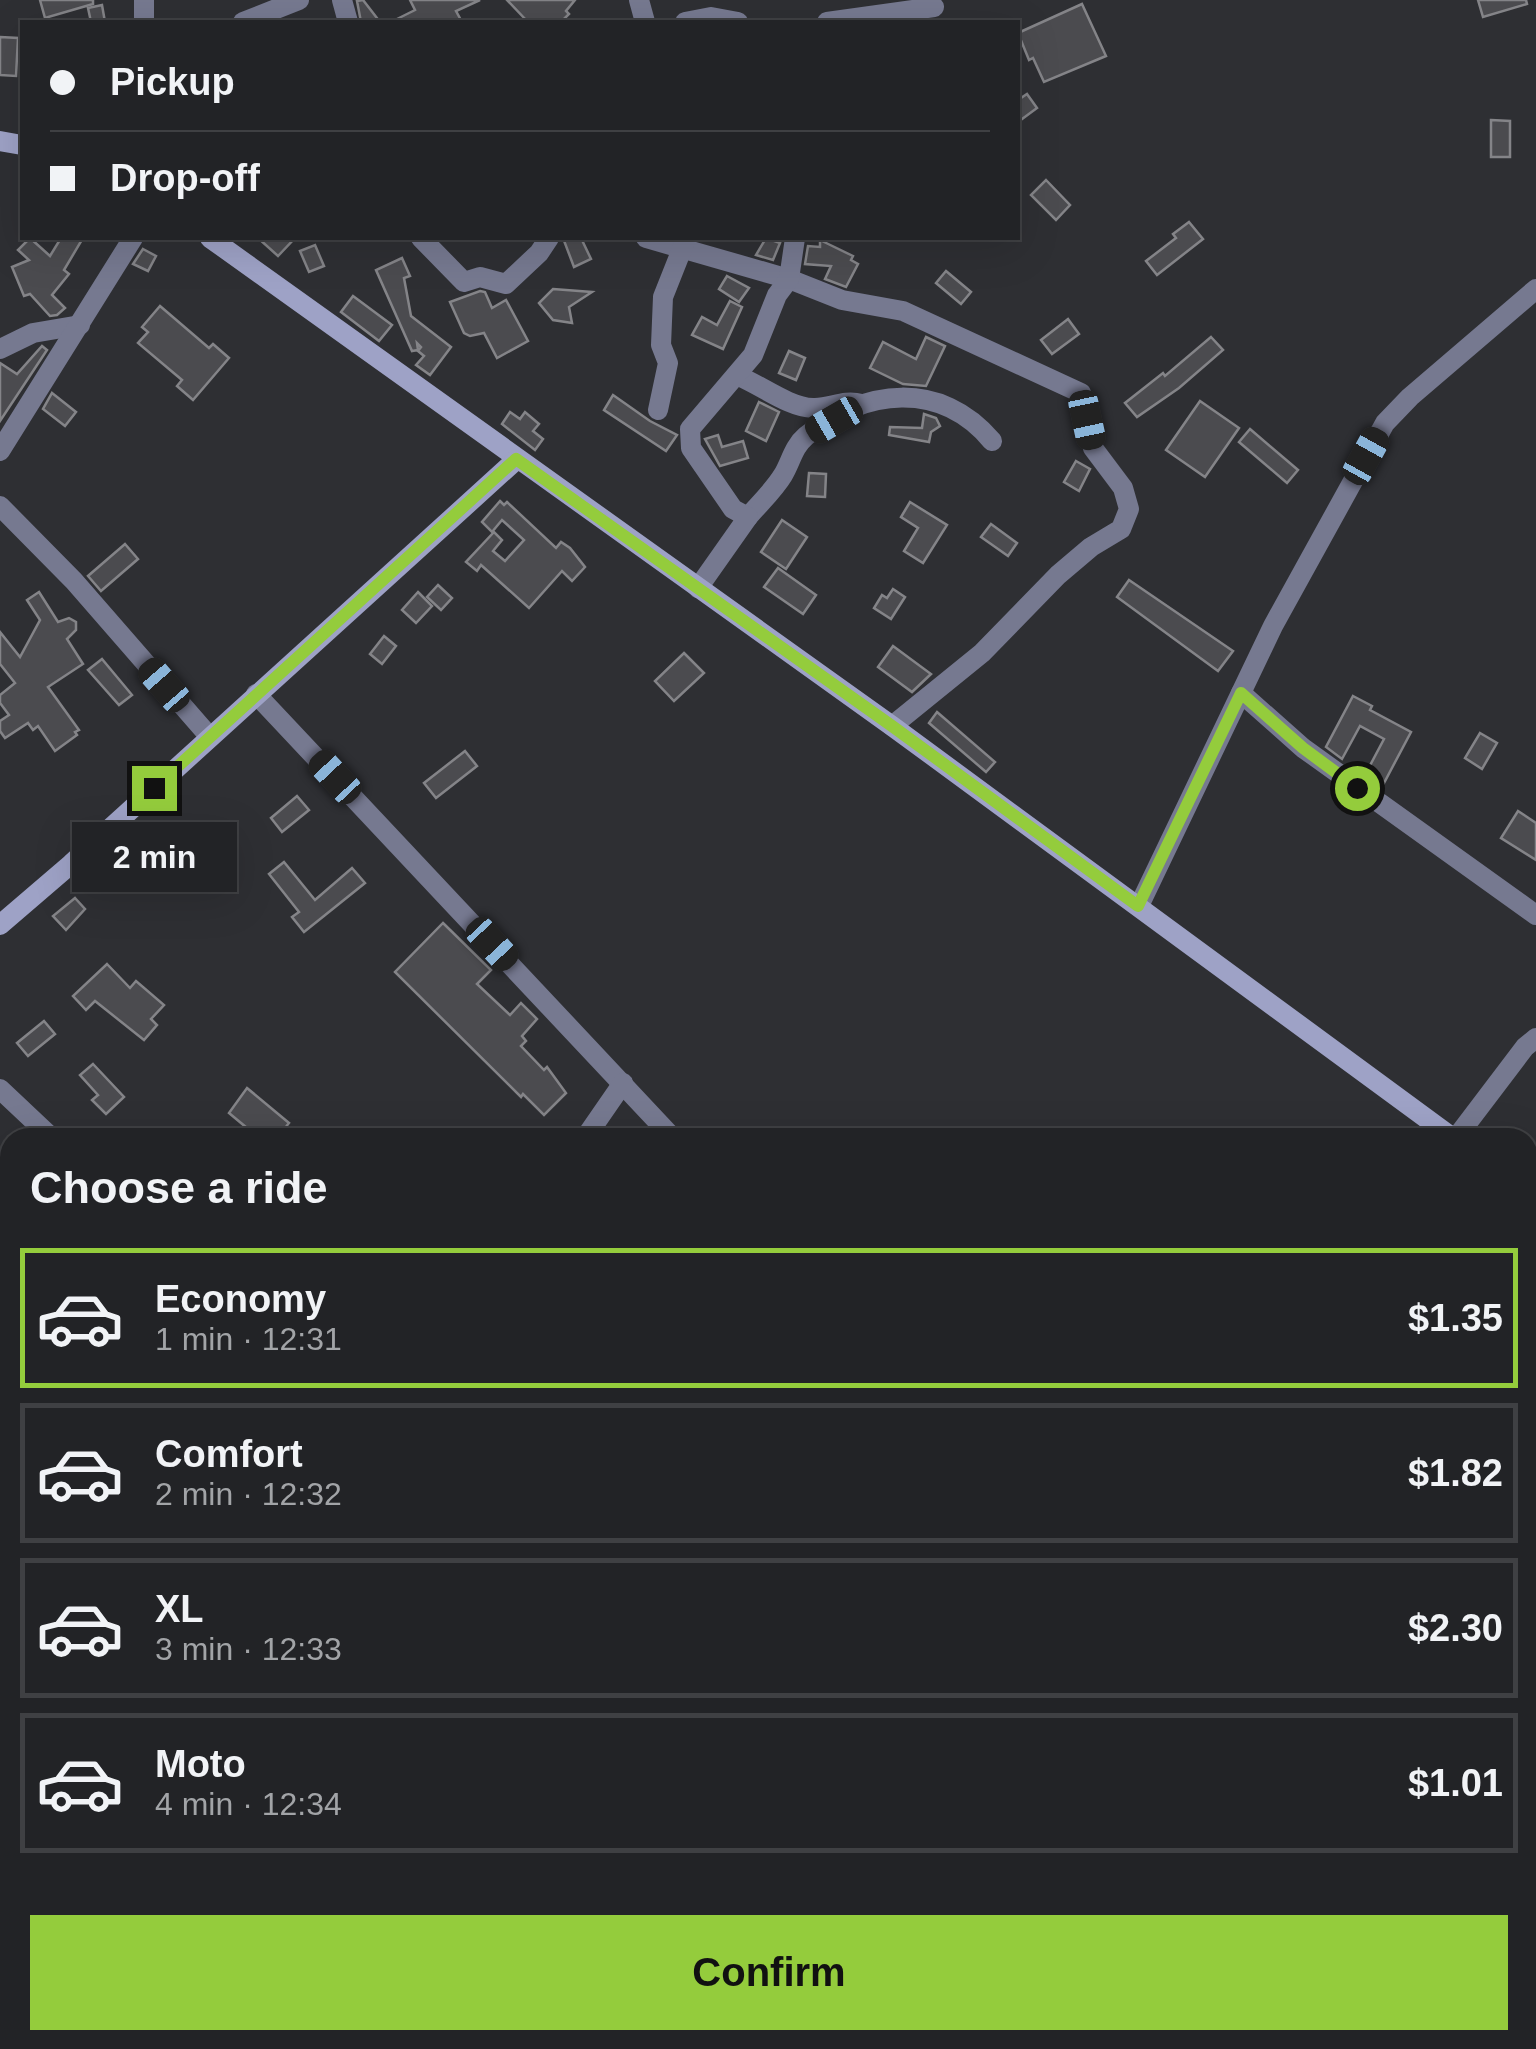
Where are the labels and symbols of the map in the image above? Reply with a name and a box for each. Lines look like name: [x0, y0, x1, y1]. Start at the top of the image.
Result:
car: [1066, 388, 1108, 452]
car: [801, 392, 867, 448]
car: [1338, 422, 1394, 490]
car: [133, 653, 195, 717]
car: [304, 745, 366, 809]
route end: [132, 766, 177, 811]
route start: [1335, 766, 1380, 811]
callout: 2 min: [72, 823, 236, 893]
car: [461, 912, 523, 976]

